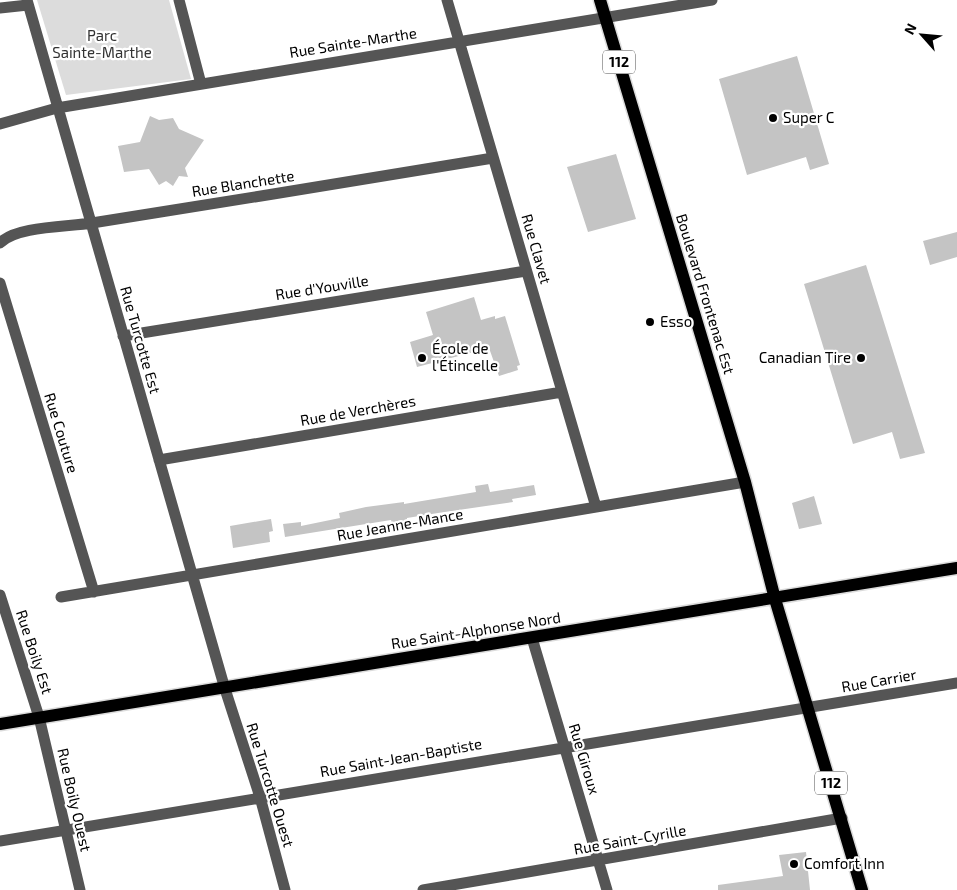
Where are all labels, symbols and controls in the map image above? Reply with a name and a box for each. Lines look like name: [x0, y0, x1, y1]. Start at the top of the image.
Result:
north arrow: [897, 10, 947, 60]
text: N: [900, 21, 920, 37]
street label: Rue Sainte-Marthe: [288, 23, 418, 61]
park label: Parc Sainte-Marthe: [52, 26, 152, 61]
road number: 112: [603, 51, 635, 74]
place label: Super C: [783, 108, 835, 126]
marker: Super C: [767, 112, 779, 124]
street label: Rue Blanchette: [190, 166, 295, 200]
street label: Boulevard Frontenac Est: [673, 211, 739, 376]
street label: Rue Clavet: [518, 212, 556, 286]
street label: Rue d'Youville: [274, 271, 370, 303]
street label: Rue Turcotte Est: [117, 284, 165, 396]
place label: Esso: [660, 312, 692, 330]
marker: Esso: [644, 316, 656, 328]
place label: École de l'Étincelle: [432, 339, 498, 374]
place label: Canadian Tire: [759, 348, 851, 366]
marker: École de l'Étincelle: [416, 352, 428, 364]
marker: Canadian Tire: [855, 352, 867, 364]
street label: Rue Couture: [41, 390, 83, 475]
street label: Rue de Verchères: [299, 391, 417, 429]
street label: Rue Jeanne-Mance: [335, 504, 464, 544]
street label: Rue Boily Est: [13, 607, 57, 696]
street label: Rue Saint-Alphonse Nord: [390, 608, 562, 652]
street label: Rue Carrier: [840, 665, 918, 695]
street label: Rue Turcotte Ouest: [243, 720, 299, 849]
street label: Rue Giroux: [566, 721, 604, 796]
street label: Rue Saint-Jean-Baptiste: [319, 734, 483, 780]
street label: Rue Boily Ouest: [54, 746, 96, 854]
road number: 112: [815, 771, 847, 794]
street label: Rue Saint-Cyrille: [572, 820, 687, 858]
place label: Comfort Inn: [804, 854, 885, 872]
marker: Comfort Inn: [788, 858, 800, 870]

